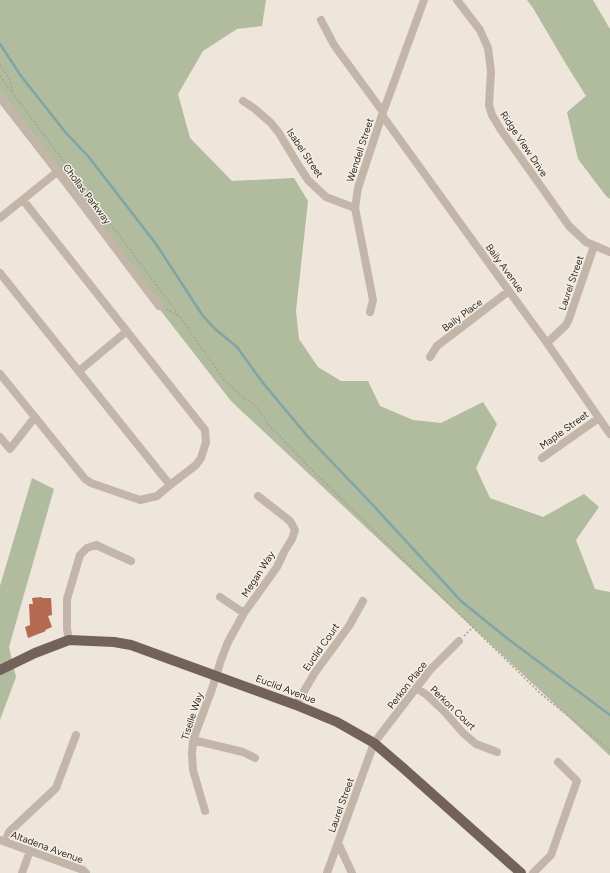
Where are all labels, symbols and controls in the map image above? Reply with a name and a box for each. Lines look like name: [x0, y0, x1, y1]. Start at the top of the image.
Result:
street label: Ridge View Drive: [497, 109, 551, 180]
street label: Wendell Street: [344, 116, 377, 184]
street label: Isabel Street: [284, 126, 326, 180]
street label: Chollas Parkway: [60, 161, 114, 227]
street label: Baily Avenue: [483, 241, 527, 295]
street label: Laurel Street: [556, 254, 587, 312]
street label: Baily Place: [439, 295, 485, 334]
street label: Maple Street: [537, 408, 591, 452]
street label: Megan Way: [238, 548, 278, 600]
street label: Euclid Court: [300, 620, 342, 673]
street label: Perkon Place: [384, 658, 430, 711]
street label: Euclid Avenue: [254, 672, 319, 707]
street label: Perkon Court: [427, 683, 479, 733]
street label: Tiselle Way: [178, 690, 206, 742]
street label: Laurel Street: [325, 776, 357, 834]
street label: Altadena Avenue: [9, 828, 85, 866]

